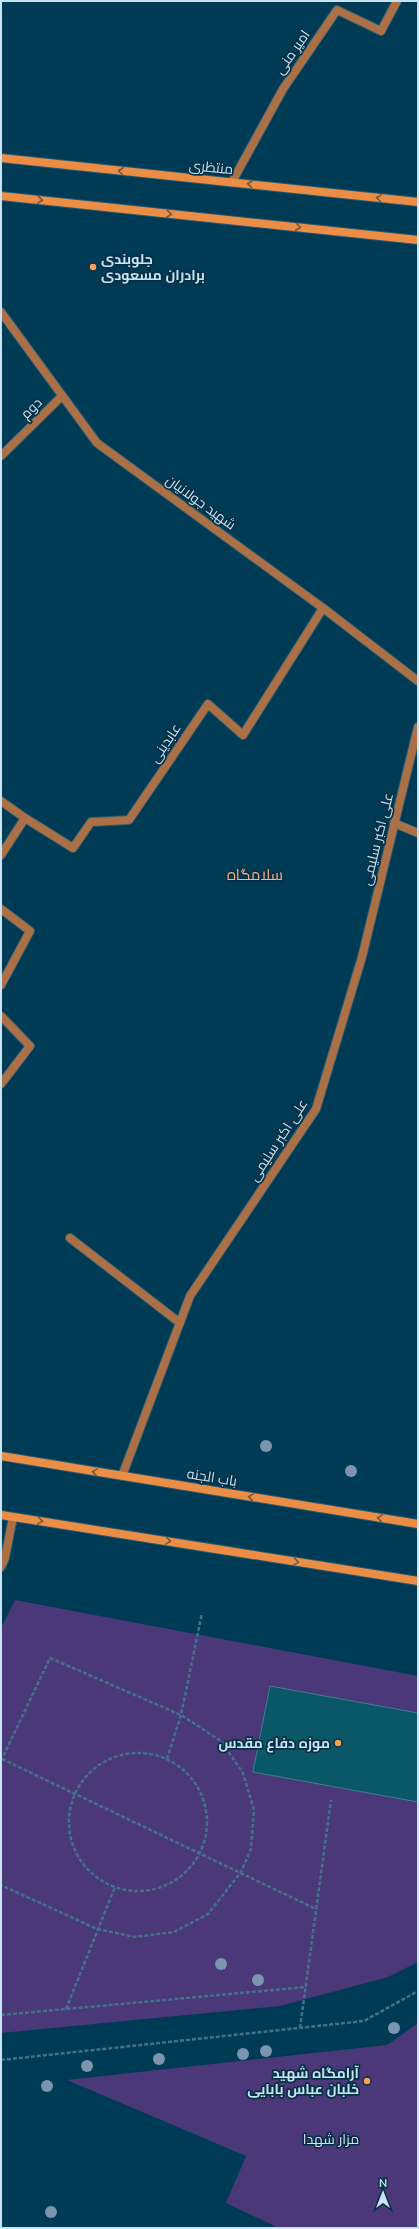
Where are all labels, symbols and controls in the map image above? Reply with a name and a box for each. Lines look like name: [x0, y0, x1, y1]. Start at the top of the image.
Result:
street label: امیر منی: [270, 26, 315, 78]
street label: منتظری: [188, 156, 234, 179]
one-way arrow: [118, 166, 124, 175]
one-way arrow: [247, 180, 253, 189]
one-way arrow: [376, 193, 382, 202]
one-way arrow: [37, 196, 43, 205]
one-way arrow: [166, 209, 172, 218]
one-way arrow: [295, 222, 301, 231]
place label: جلوبندی برادران مسعودی: [101, 250, 205, 285]
marker: جلوبندی برادران مسعودی: [88, 262, 98, 272]
street label: دوم: [16, 393, 46, 423]
street label: شهید جولانیان: [162, 471, 240, 534]
street label: عابدینی: [145, 720, 186, 767]
street label: علی اکبر سلیمی: [357, 791, 398, 887]
district label: سلامگاه: [227, 865, 283, 885]
street label: علی اکبر سلیمی: [245, 1095, 312, 1185]
street label: باب الجنه: [185, 1464, 238, 1491]
one-way arrow: [92, 1468, 98, 1477]
one-way arrow: [248, 1493, 254, 1502]
one-way arrow: [376, 1514, 383, 1523]
one-way arrow: [36, 1516, 43, 1525]
one-way arrow: [165, 1536, 171, 1545]
one-way arrow: [293, 1557, 299, 1566]
place label: موزه دفاع مقدس: [219, 1734, 330, 1753]
marker: موزه دفاع مقدس: [333, 1738, 343, 1748]
place label: آرامگاه شهید خلبان عباس بابایی: [247, 2064, 360, 2099]
marker: آرامگاه شهید خلبان عباس بابایی: [362, 2076, 372, 2086]
park label: مزار شهدا: [303, 2130, 359, 2149]
north arrow: [363, 2173, 403, 2213]
text: N: [379, 2176, 387, 2191]

